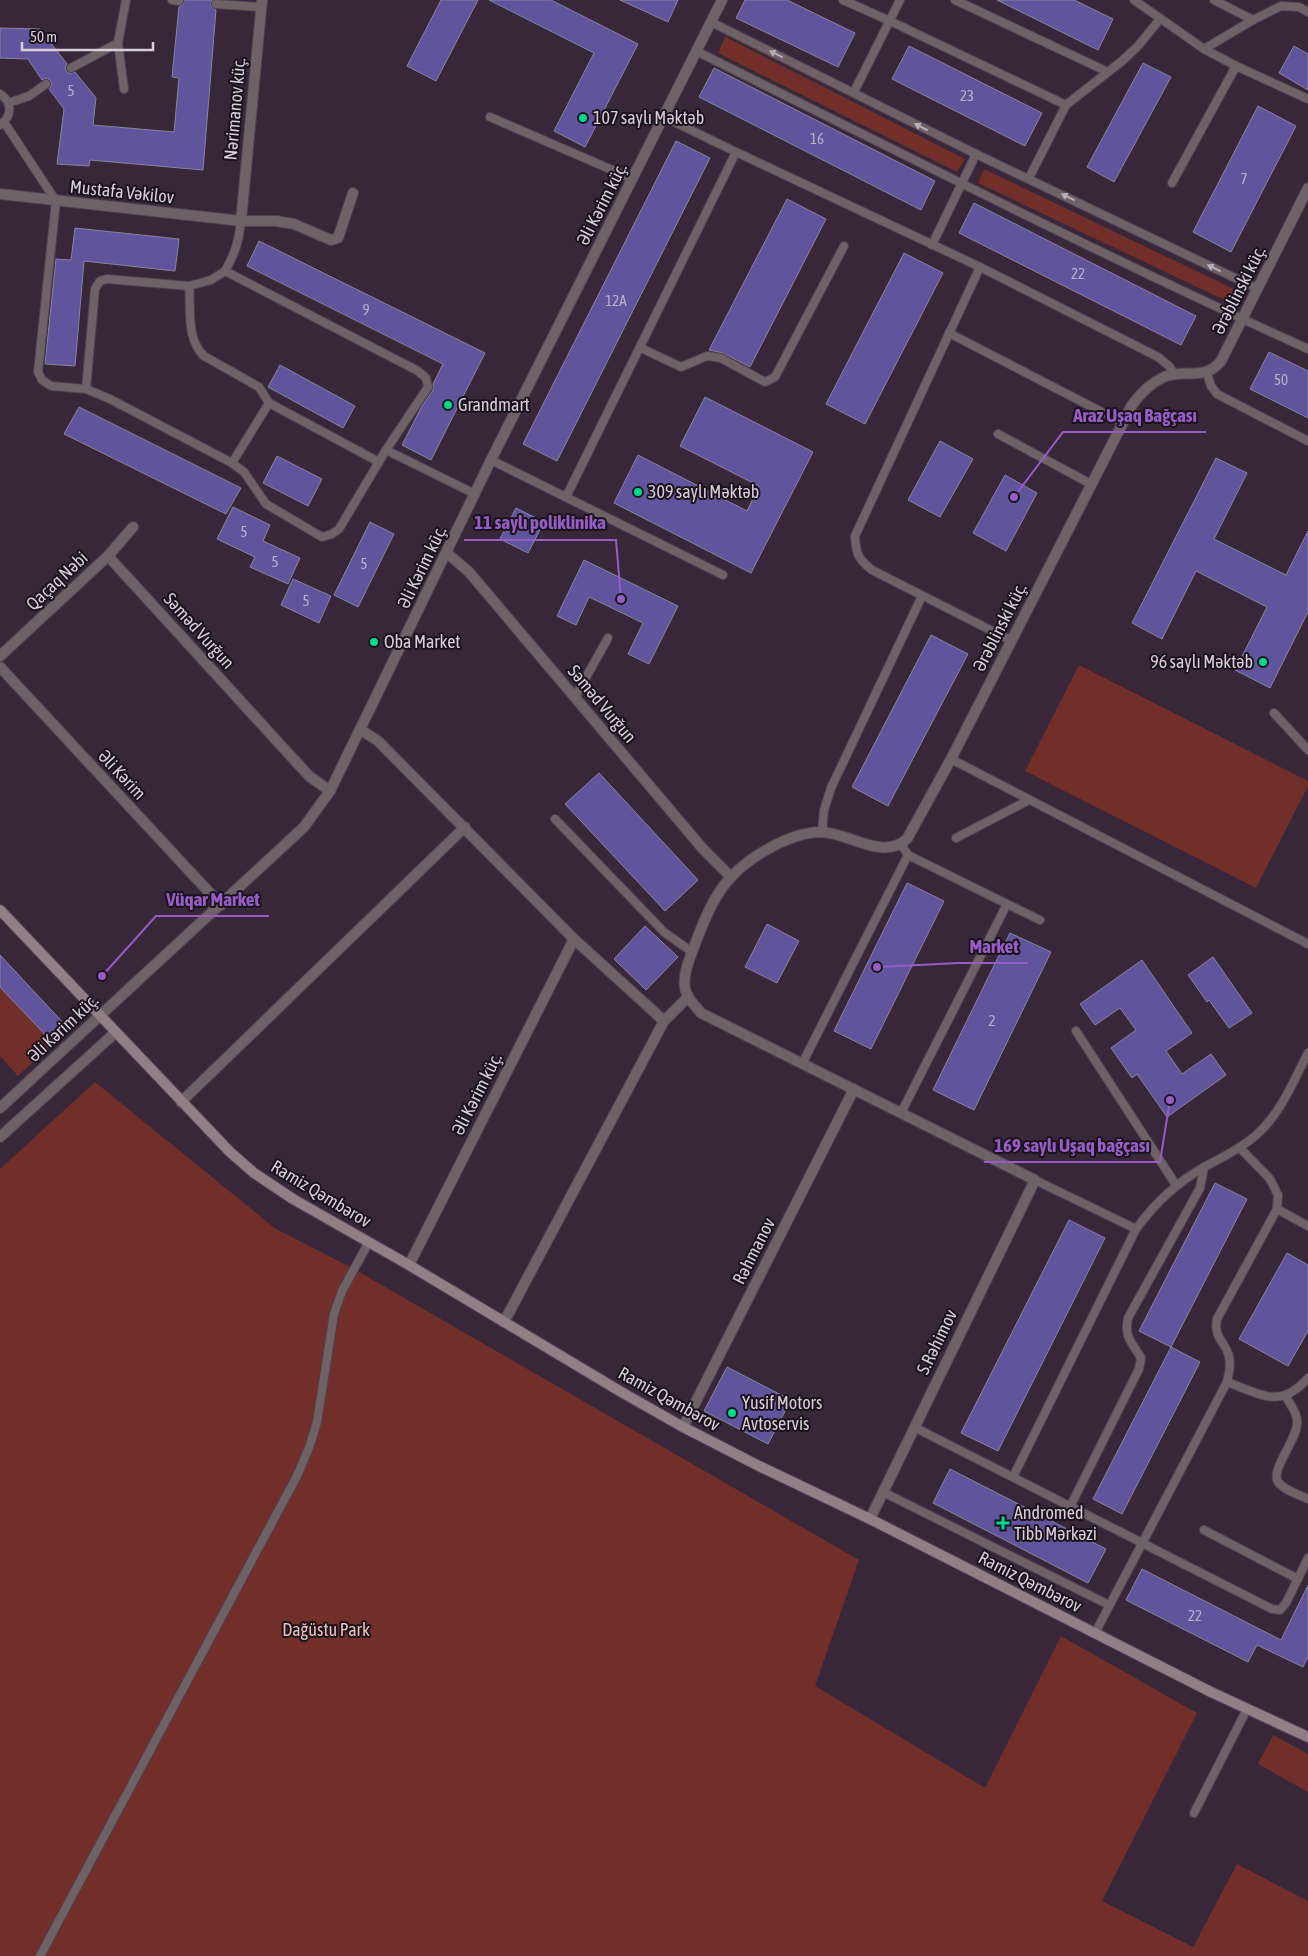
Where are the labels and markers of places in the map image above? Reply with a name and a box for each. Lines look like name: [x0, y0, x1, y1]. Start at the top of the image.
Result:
place label: 107 saylı Məktəb: [593, 107, 704, 128]
marker: 107 saylı Məktəb: [577, 112, 589, 124]
place label: Grandmart: [458, 394, 530, 415]
callout: Araz Uşaq Bağçası: [1063, 398, 1206, 432]
marker: Grandmart: [442, 399, 454, 411]
place label: 309 saylı Məktəb: [648, 481, 759, 502]
marker: 309 saylı Məktəb: [632, 486, 644, 498]
callout: 11 saylı poliklinika: [464, 506, 616, 540]
place label: Oba Market: [384, 631, 461, 652]
marker: Oba Market: [368, 636, 380, 648]
place label: 96 saylı Məktəb: [1150, 651, 1253, 672]
marker: 96 saylı Məktəb: [1257, 656, 1269, 668]
callout: Vüqar Market: [156, 882, 269, 916]
callout: Market: [959, 929, 1028, 963]
callout: 169 saylı Uşaq bağçası: [984, 1128, 1160, 1162]
place label: Yusif Motors Avtoservis: [742, 1392, 822, 1434]
marker: Yusif Motors Avtoservis: [726, 1407, 738, 1419]
place label: Andromed Tibb Mərkəzi: [1014, 1502, 1097, 1544]
marker: Andromed Tibb Mərkəzi: [996, 1516, 1010, 1530]

